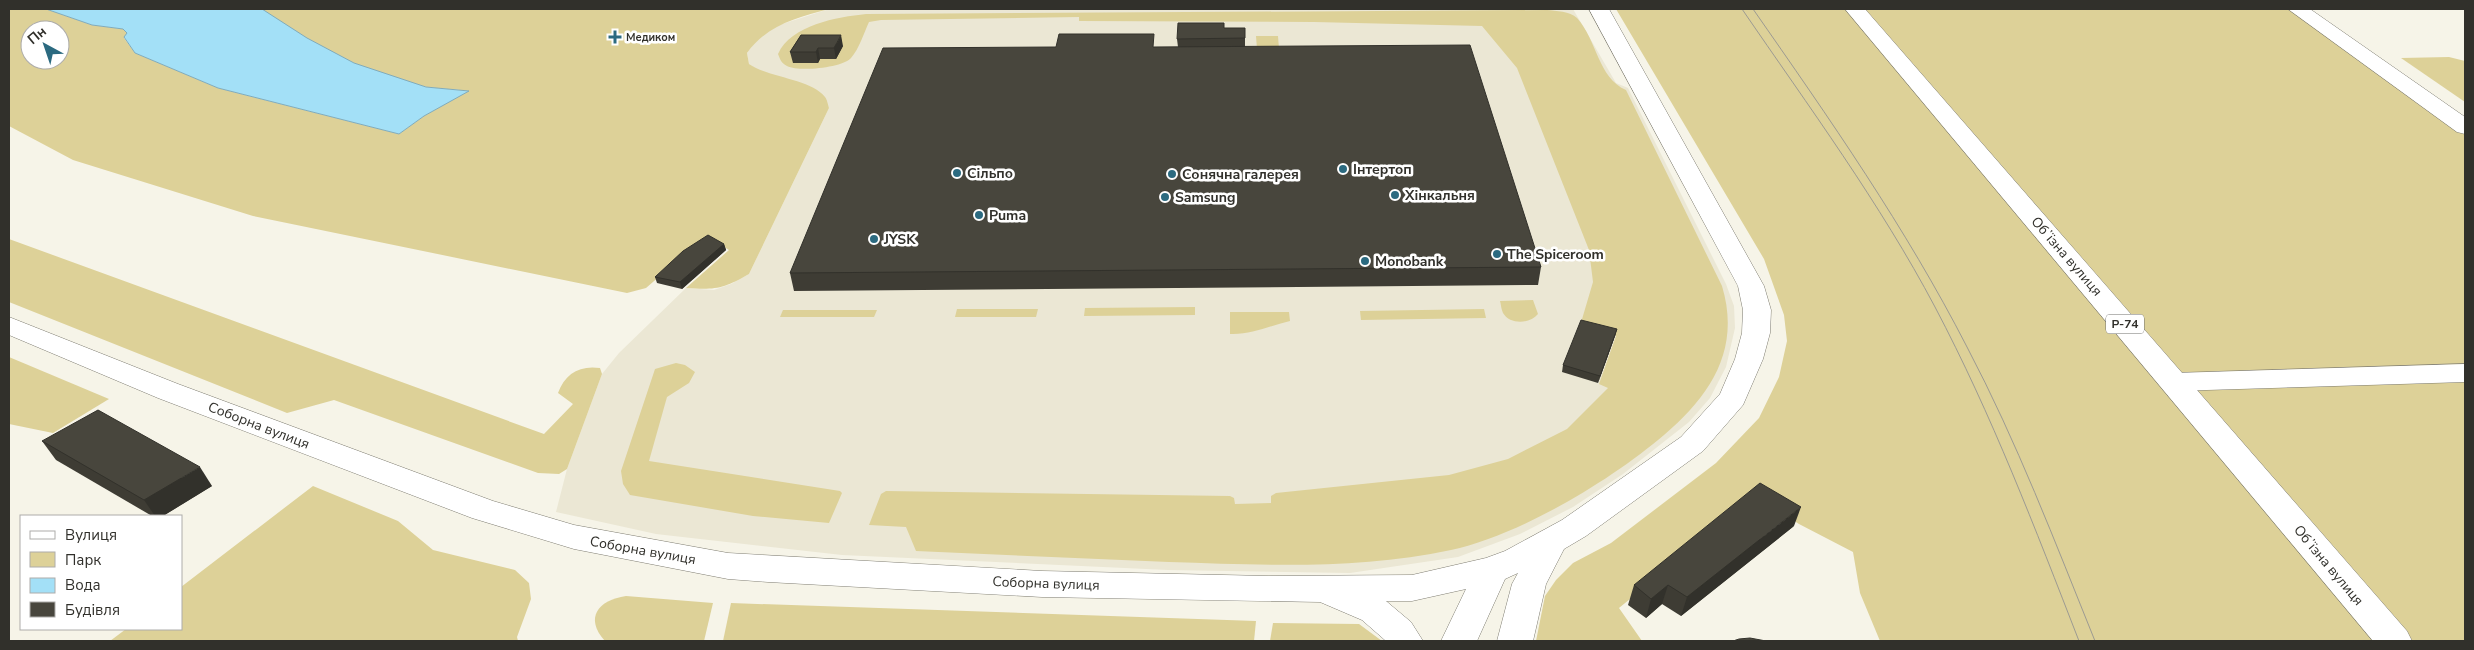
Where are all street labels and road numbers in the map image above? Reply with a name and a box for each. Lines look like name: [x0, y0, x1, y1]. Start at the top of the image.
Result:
street label: Обʼїзна вулиця: [2027, 213, 2106, 300]
road number: Р-74: [2106, 314, 2144, 334]
street label: Соборна вулиця: [205, 397, 312, 454]
street label: Обʼїзна вулиця: [2289, 521, 2368, 610]
street label: Соборна вулиця: [588, 532, 697, 569]
street label: Соборна вулиця: [992, 572, 1100, 595]

